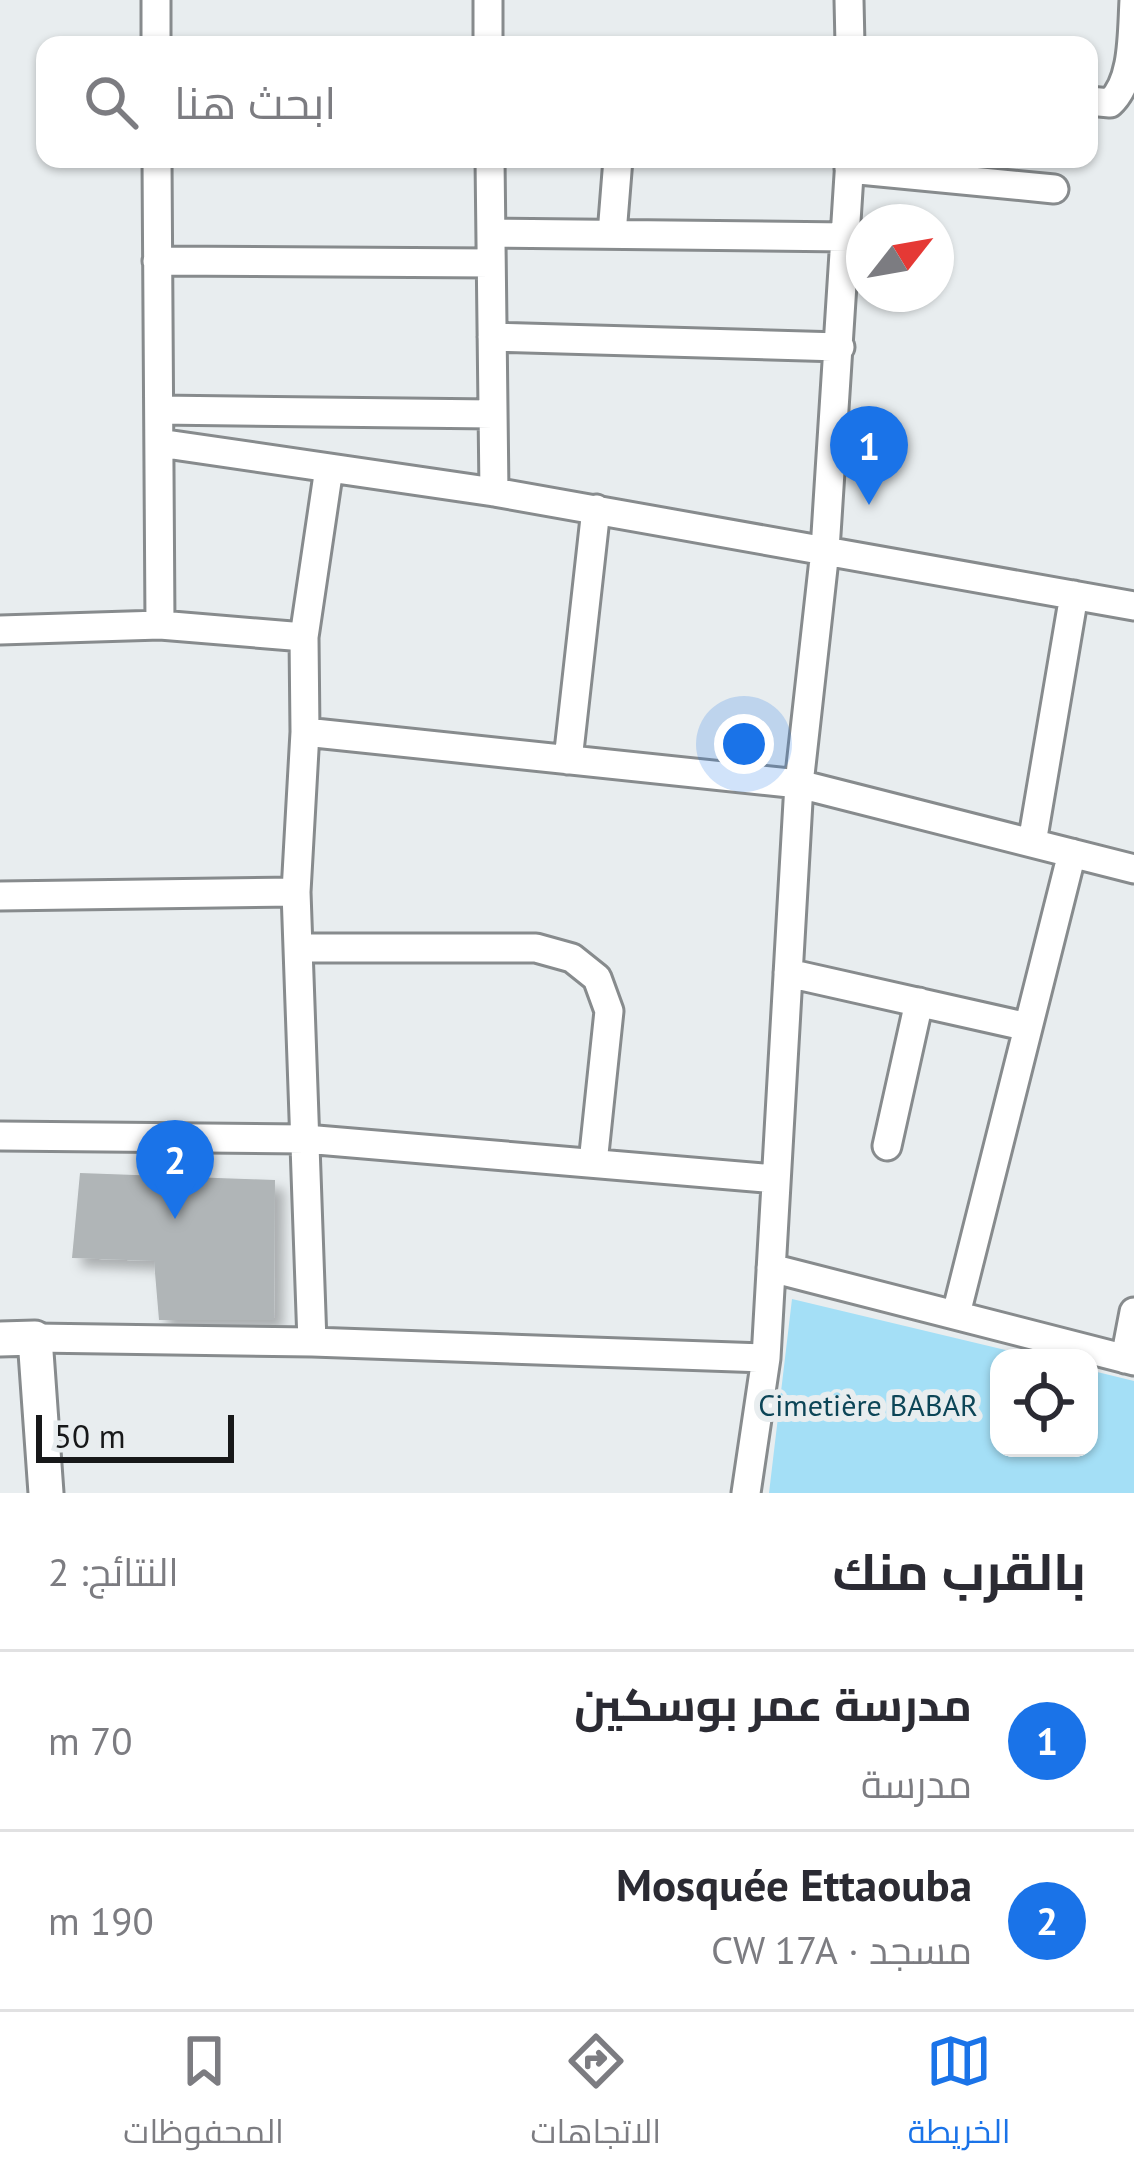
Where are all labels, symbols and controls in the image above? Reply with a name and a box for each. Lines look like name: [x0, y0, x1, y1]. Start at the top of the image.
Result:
search box: [36, 36, 1098, 168]
icon: search: [78, 69, 144, 135]
text: ابحث هنا: [174, 73, 336, 131]
north arrow: [846, 204, 954, 312]
pin: 1: [830, 406, 908, 505]
your location: [714, 714, 774, 774]
pin: 2: [136, 1120, 214, 1219]
map controls: [990, 1349, 1098, 1457]
button: locate: [990, 1349, 1098, 1457]
park label: Cimetière BABAR: [758, 1385, 978, 1424]
scale bar: [36, 1409, 234, 1462]
text: 50 m: [54, 1414, 126, 1457]
text: بالقرب منك: [833, 1538, 1086, 1604]
text: النتائج: 2: [48, 1546, 179, 1597]
text: مدرسة عمر بوسكين: [574, 1675, 972, 1733]
text: 70 m: [48, 1715, 133, 1766]
text: 1: [1036, 1715, 1058, 1766]
text: مدرسة: [861, 1758, 972, 1809]
text: Mosquée Ettaouba: [616, 1855, 972, 1913]
text: 190 m: [48, 1895, 154, 1946]
text: 2: [1036, 1895, 1058, 1946]
text: مسجد · CW 17A: [711, 1924, 972, 1975]
tab: المحفوظات: [123, 2028, 284, 2162]
tab: الاتجاهات: [531, 2028, 661, 2162]
tab: الخريطة: [908, 2028, 1011, 2162]

